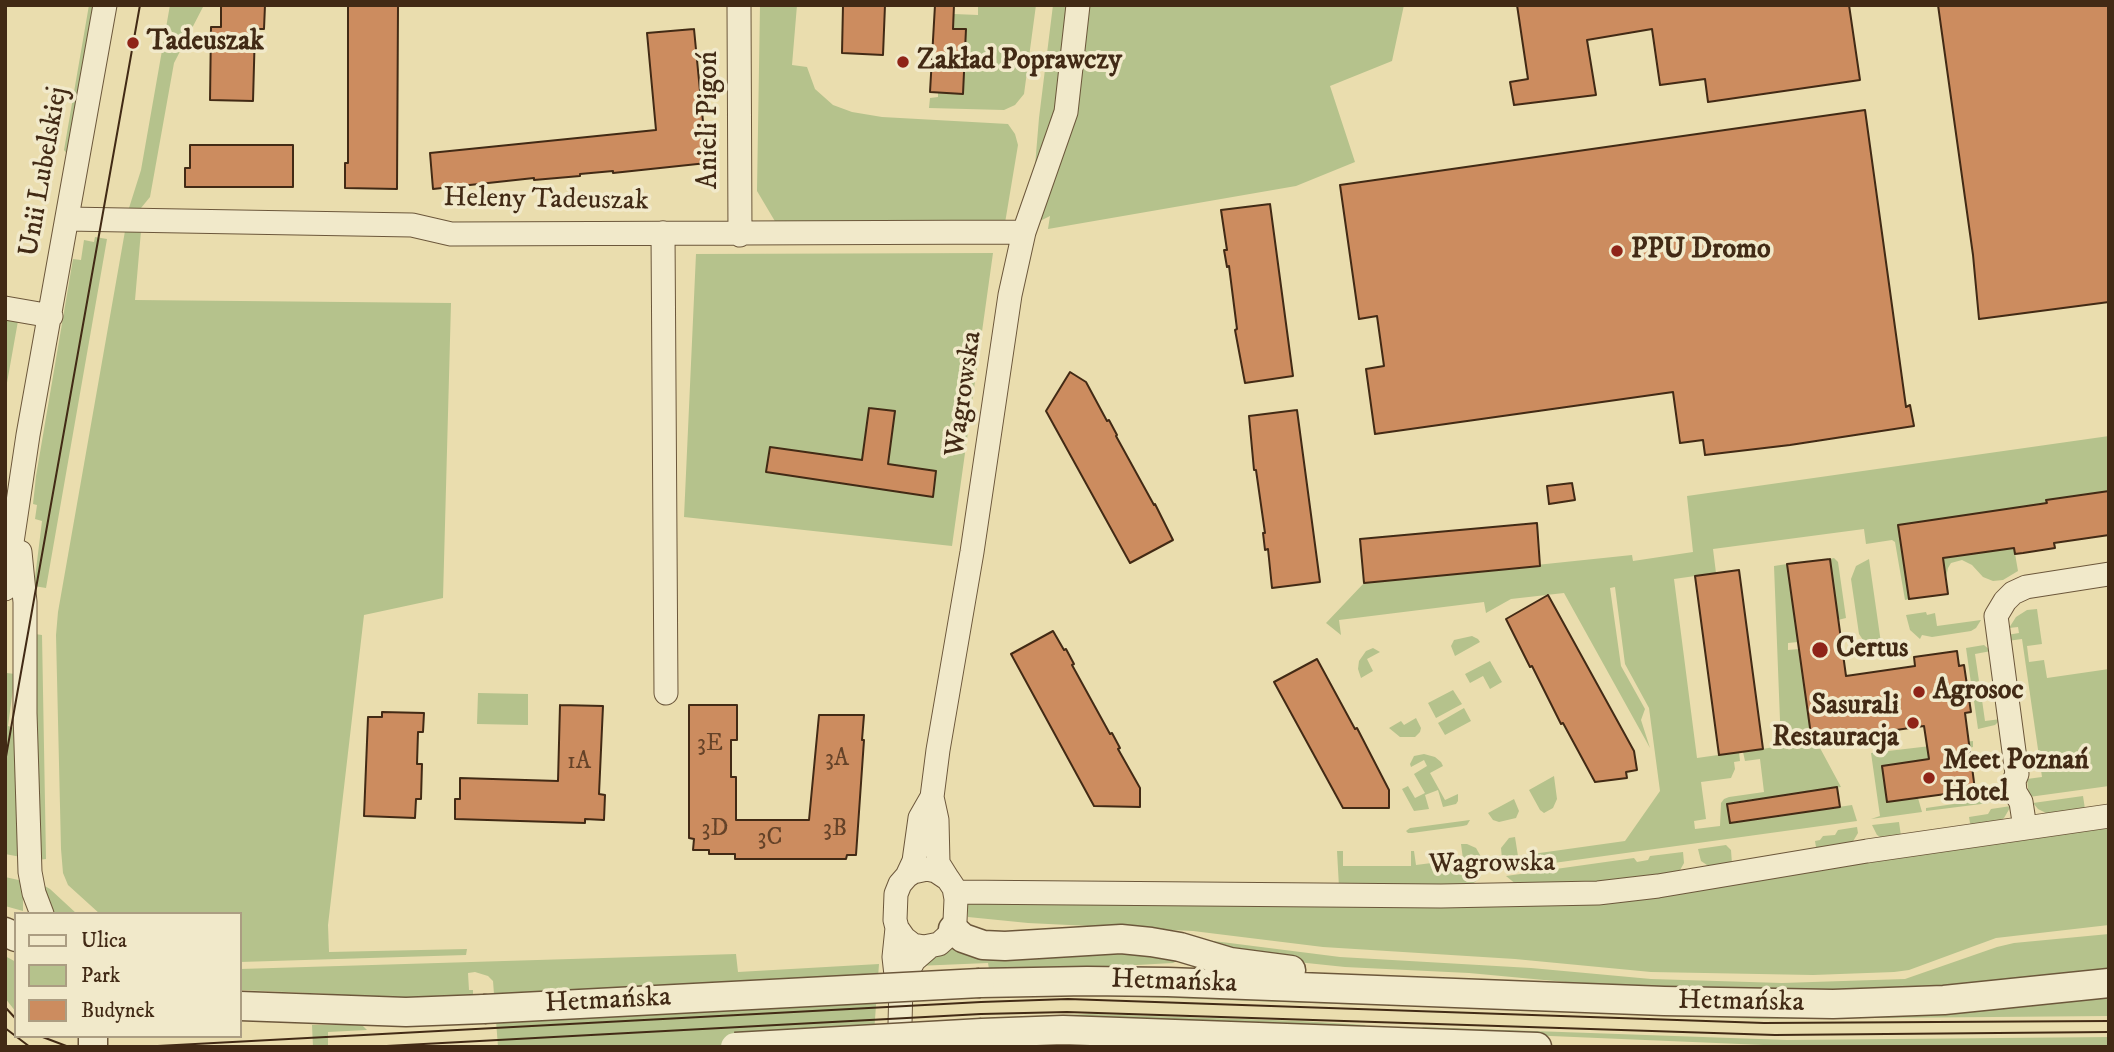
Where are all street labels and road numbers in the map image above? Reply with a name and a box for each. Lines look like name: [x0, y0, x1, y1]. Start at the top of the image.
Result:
street label: Anieli Pigoń: [693, 51, 727, 189]
street label: Unii Lubelskiej: [14, 85, 76, 259]
street label: Heleny Tadeuszak: [443, 182, 649, 220]
street label: Wagrowska: [940, 329, 990, 459]
street label: Wagrowska: [1428, 847, 1556, 883]
street label: Hetmańska: [1110, 964, 1238, 1002]
street label: Hetmańska: [544, 982, 672, 1022]
street label: Hetmańska: [1678, 985, 1804, 1021]

